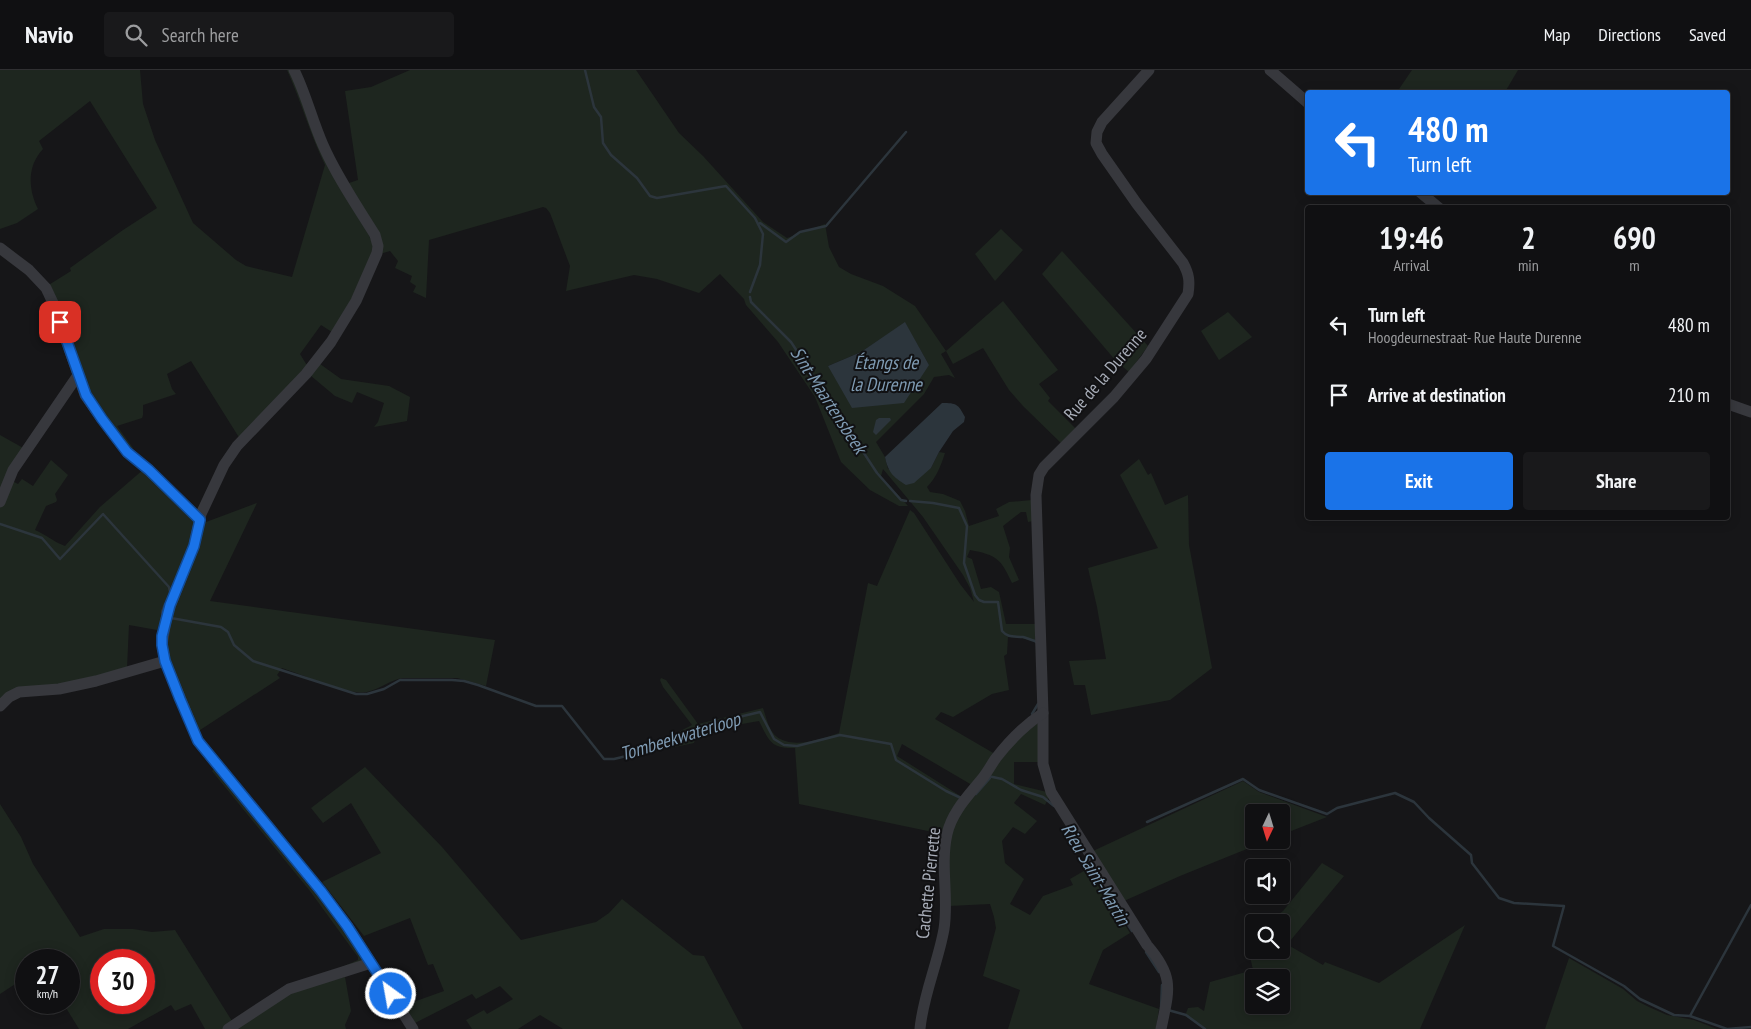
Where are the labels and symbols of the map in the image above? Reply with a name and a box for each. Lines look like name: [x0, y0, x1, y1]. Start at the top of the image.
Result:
pin: [39, 301, 81, 343]
street label: Rue de la Durenne: [1059, 323, 1151, 425]
water label: Sint-Maartensbeek: [786, 342, 874, 460]
water label: Étangs de la Durenne: [850, 350, 923, 396]
water label: Tombeekwaterloop: [617, 706, 745, 766]
north arrow: [1245, 804, 1290, 849]
water label: Rieu Saint-Martin: [1056, 819, 1137, 931]
street label: Cachette Pierrette: [911, 826, 945, 940]
speed limit sign: 30: [90, 949, 155, 1014]
position arrow: [364, 967, 416, 1019]

